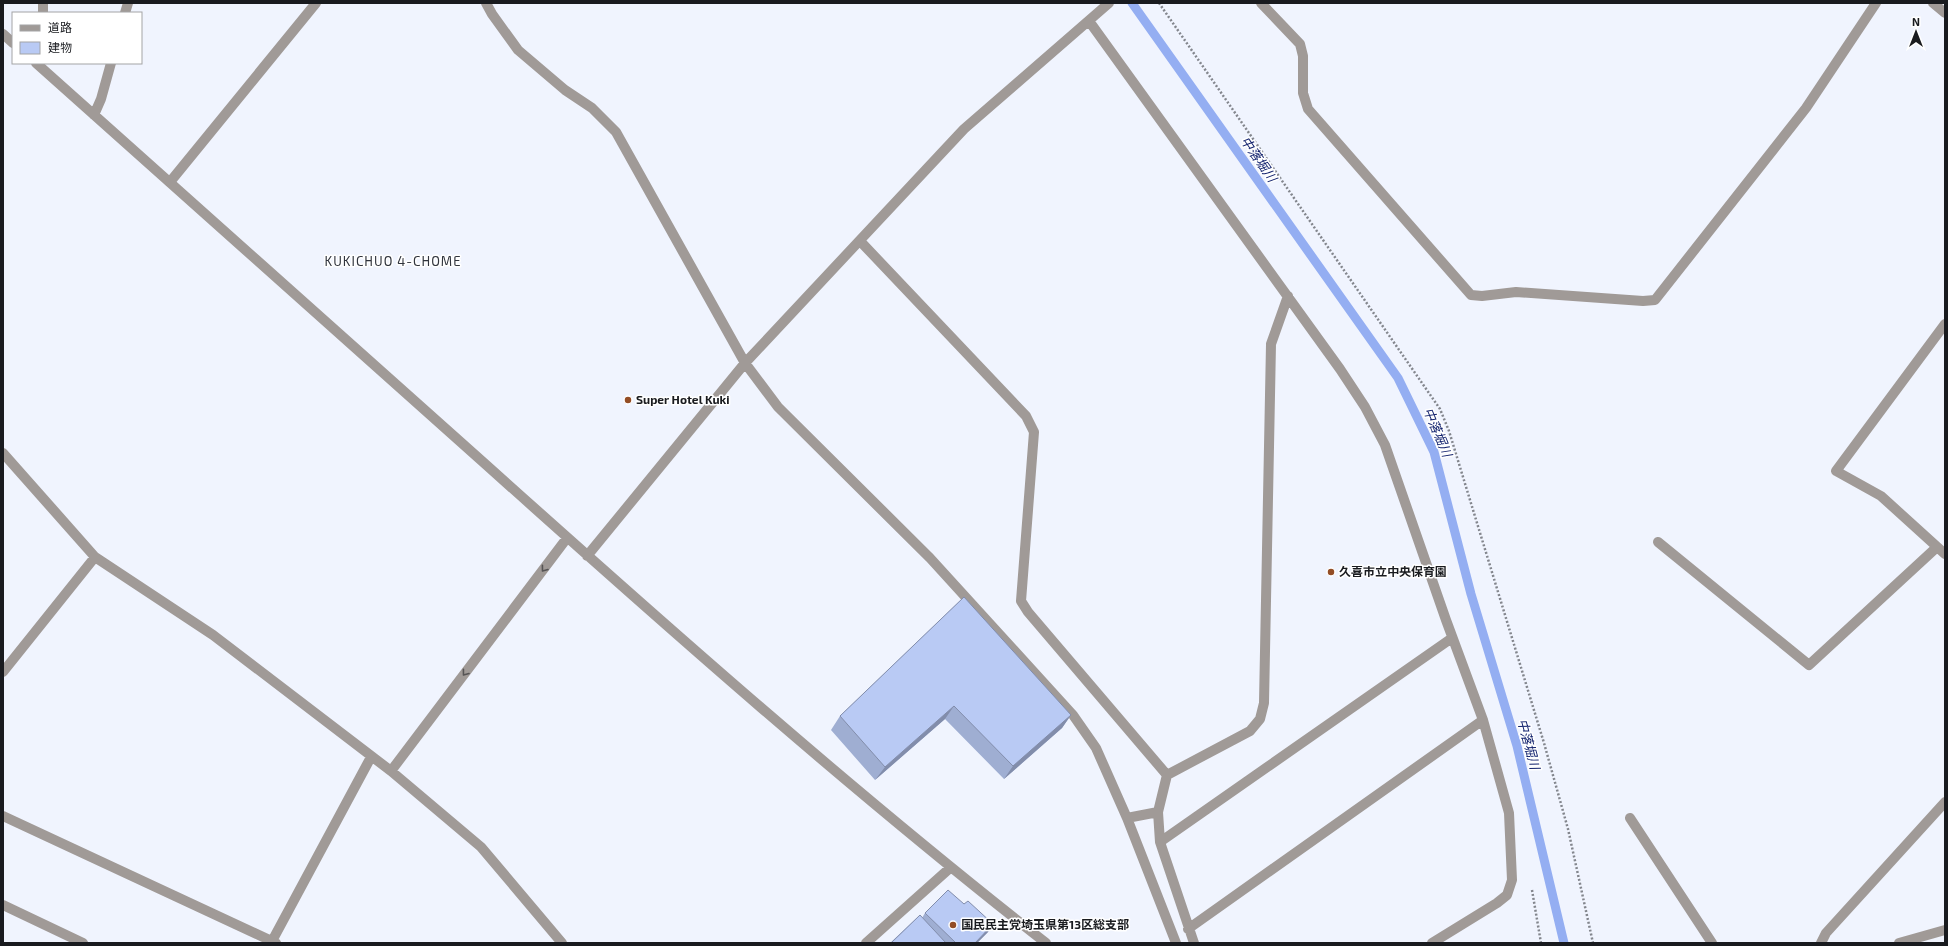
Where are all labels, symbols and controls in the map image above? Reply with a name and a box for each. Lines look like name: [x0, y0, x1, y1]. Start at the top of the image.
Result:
legend: [12, 12, 142, 64]
north arrow: [1896, 12, 1936, 52]
text: N: [1912, 15, 1920, 28]
text: 道路: [48, 20, 72, 34]
text: 建物: [48, 40, 72, 54]
water label: 中落堀川: [1238, 133, 1282, 187]
district label: KUKICHUO 4-CHOME: [324, 253, 462, 269]
place label: Super Hotel Kuki: [636, 392, 730, 406]
marker: Super Hotel Kuki: [623, 395, 633, 405]
water label: 中落堀川: [1420, 405, 1456, 461]
place label: 久喜市立中央保育園: [1339, 564, 1447, 578]
one-way arrow: [542, 565, 549, 572]
marker: 久喜市立中央保育園: [1326, 567, 1336, 577]
one-way arrow: [463, 668, 470, 675]
water label: 中落堀川: [1515, 717, 1544, 773]
place label: 国民民主党埼玉県第13区総支部: [961, 917, 1129, 931]
marker: 国民民主党埼玉県第13区総支部: [948, 920, 958, 930]

